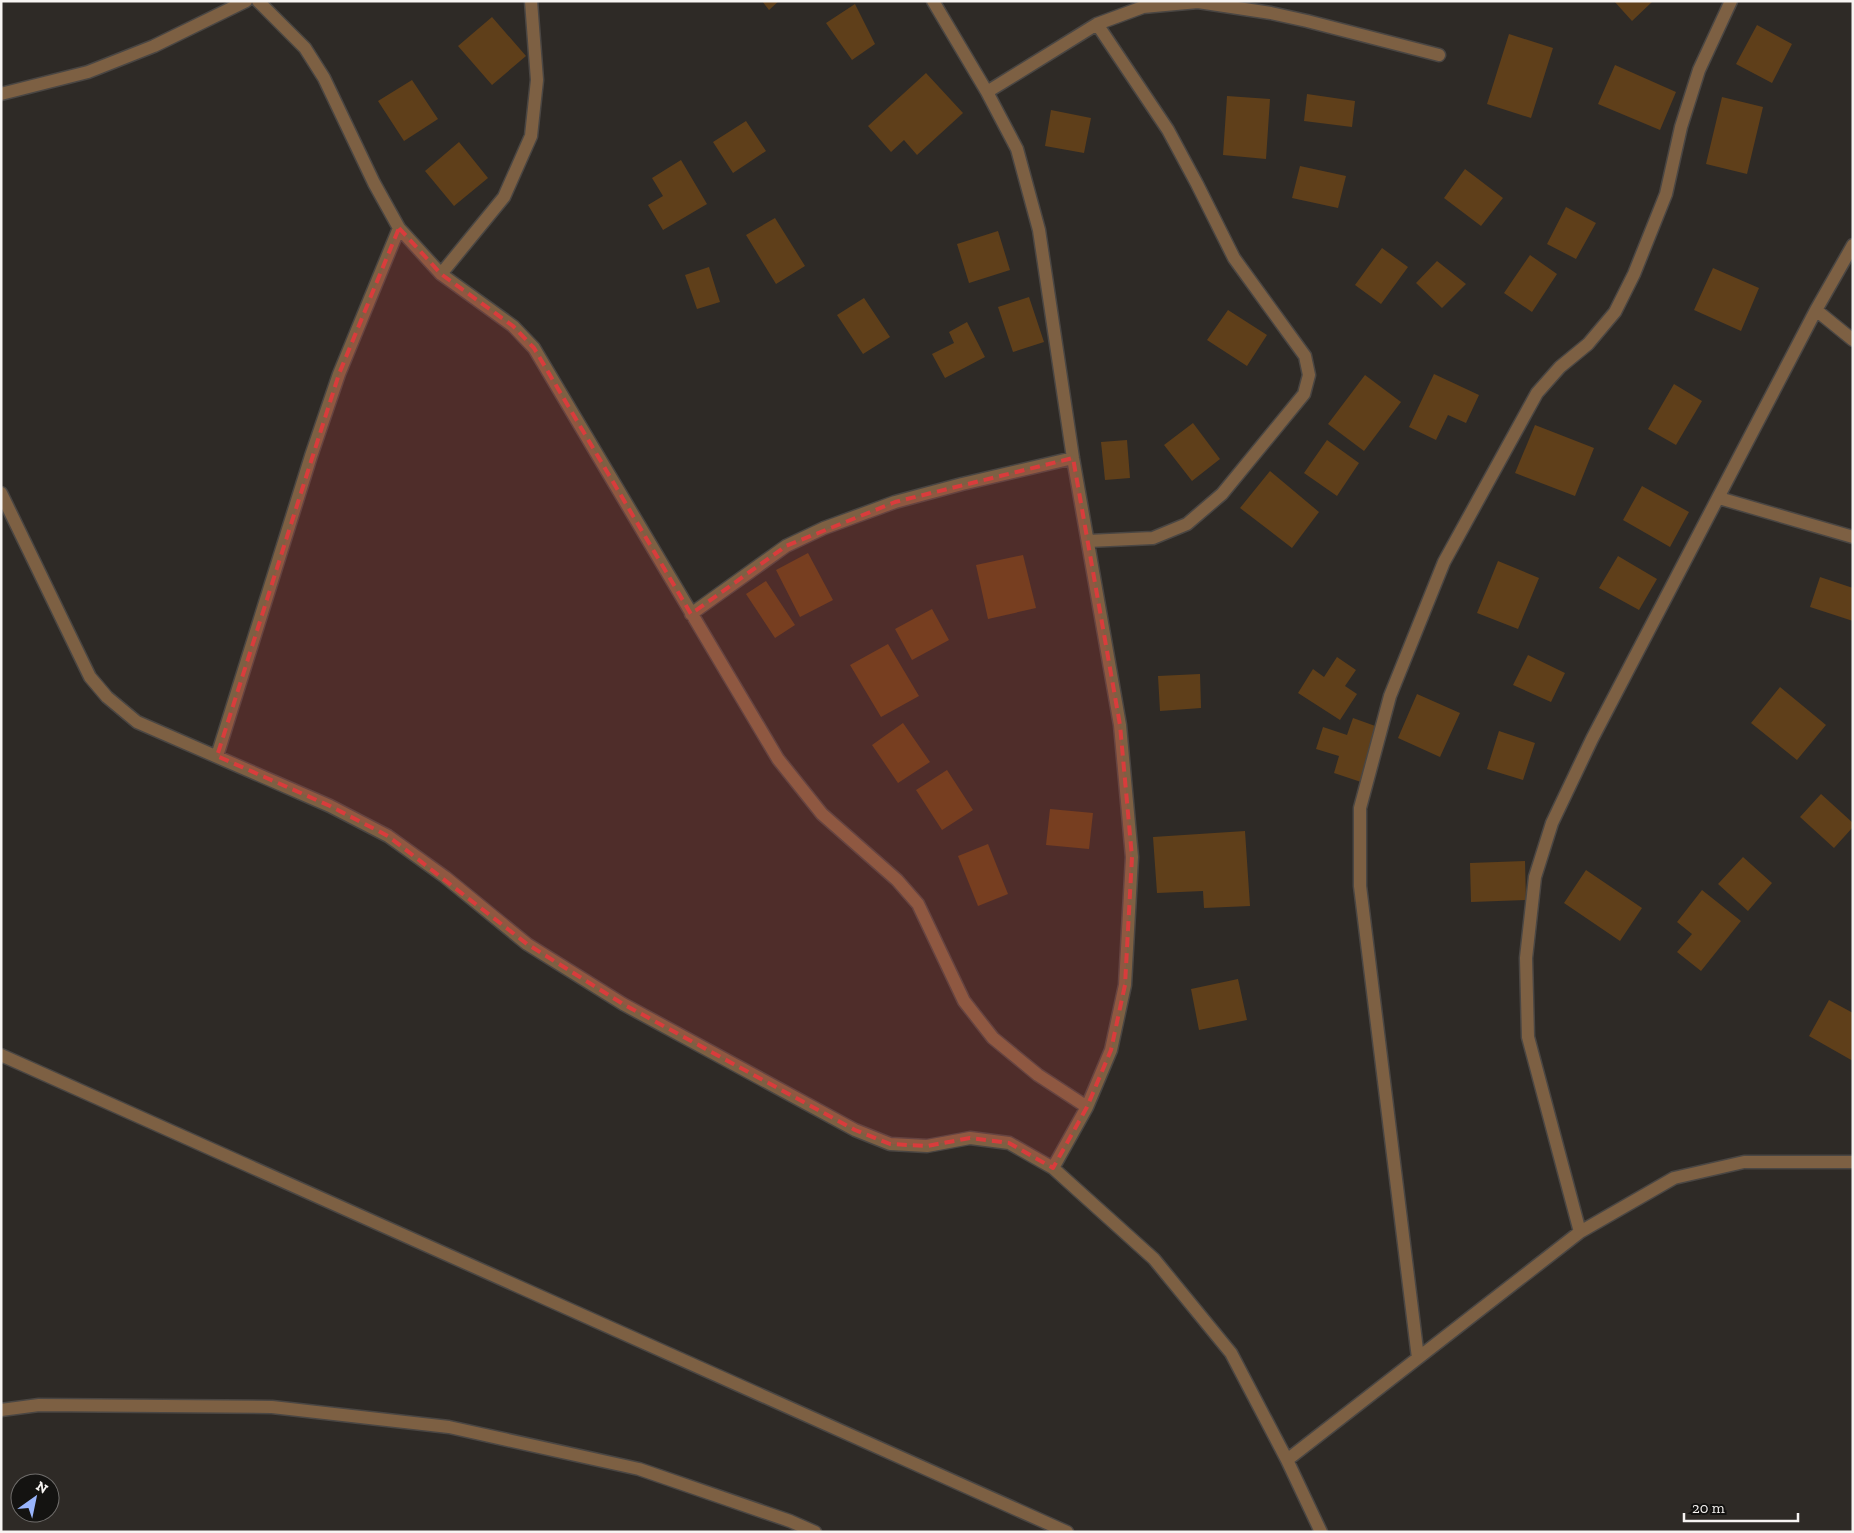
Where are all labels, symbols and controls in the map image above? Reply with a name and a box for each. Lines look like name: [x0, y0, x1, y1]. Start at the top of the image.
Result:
north arrow: [10, 1473, 60, 1523]
text: N: [33, 1477, 51, 1498]
scale bar: [1684, 1490, 1798, 1522]
text: 20 m: [1692, 1499, 1725, 1517]

